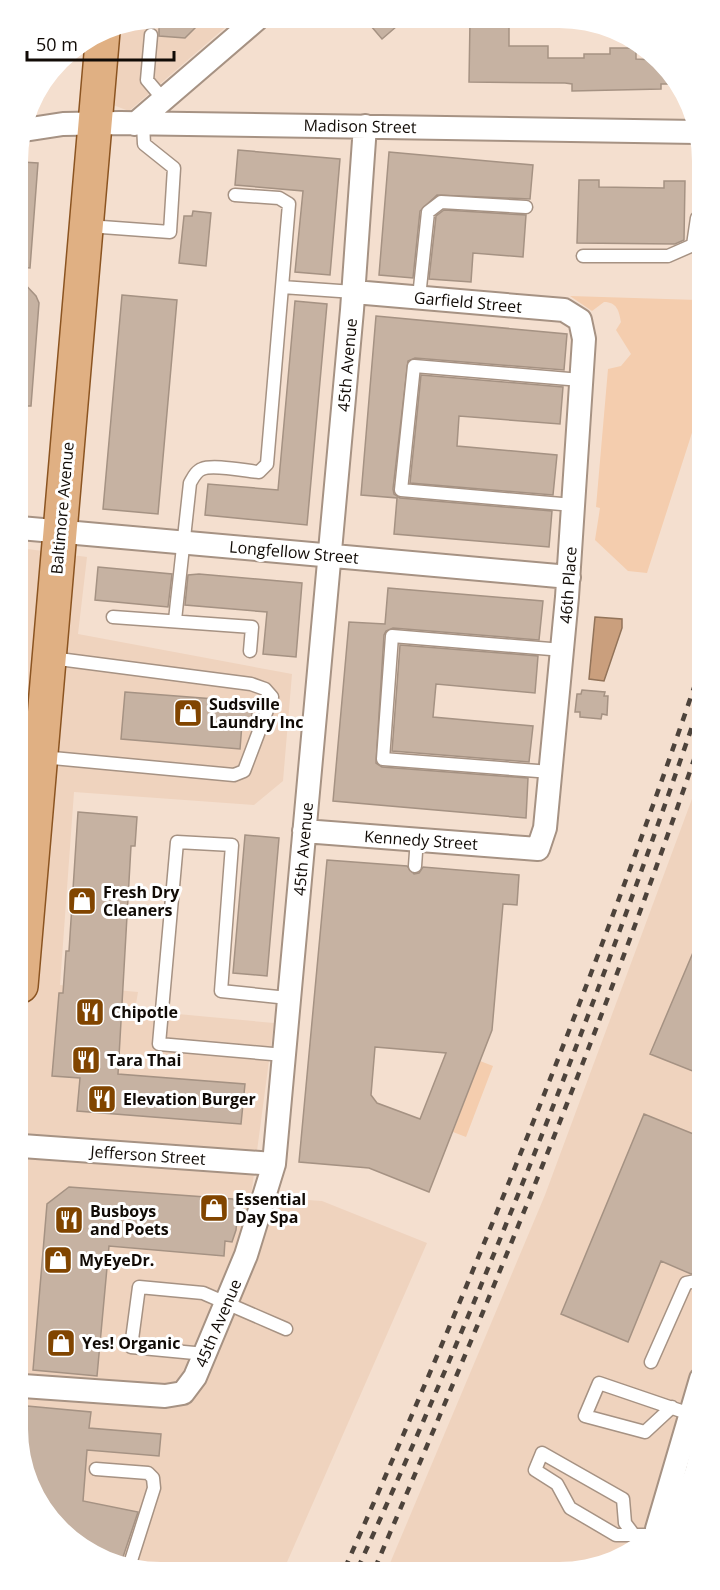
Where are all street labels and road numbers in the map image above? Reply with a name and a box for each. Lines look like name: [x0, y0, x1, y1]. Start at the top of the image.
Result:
street label: Madison Street: [303, 114, 417, 138]
street label: Garfield Street: [413, 286, 523, 318]
street label: 45th Avenue: [332, 317, 362, 413]
street label: Baltimore Avenue: [45, 441, 79, 575]
street label: Longfellow Street: [228, 535, 360, 569]
street label: 46th Place: [554, 546, 582, 624]
street label: 45th Avenue: [288, 801, 318, 897]
street label: Kennedy Street: [363, 825, 479, 855]
street label: Jefferson Street: [88, 1140, 207, 1170]
street label: 45th Avenue: [190, 1276, 246, 1370]

